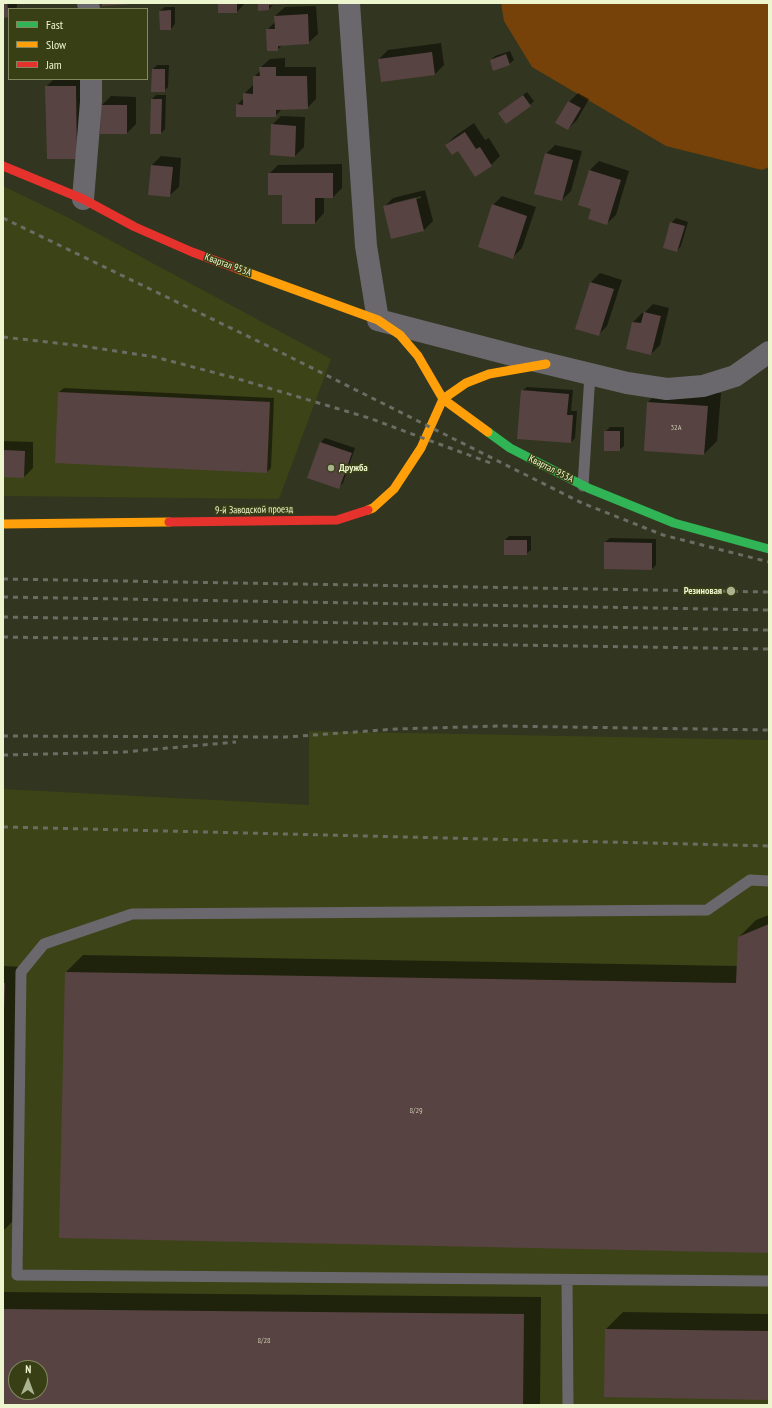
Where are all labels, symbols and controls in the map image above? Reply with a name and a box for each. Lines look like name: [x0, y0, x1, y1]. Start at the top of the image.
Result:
legend: [8, 8, 148, 80]
text: Fast: [46, 17, 63, 32]
text: Slow: [46, 37, 66, 52]
text: Jam: [46, 57, 62, 72]
street label: Квартал 953А: [203, 251, 253, 279]
house number: 32A: [671, 423, 681, 433]
street label: Квартал 953А: [527, 453, 575, 485]
place label: Дружба: [339, 462, 368, 474]
marker: Дружба: [326, 463, 336, 473]
street label: 9-й Заводской проезд: [215, 503, 293, 517]
place label: Резиновая: [684, 585, 722, 597]
marker: Резиновая: [725, 585, 737, 597]
house number: 8/29: [409, 1106, 423, 1116]
house number: 8/28: [257, 1336, 271, 1346]
north arrow: [8, 1360, 48, 1400]
text: N: [25, 1362, 31, 1376]

